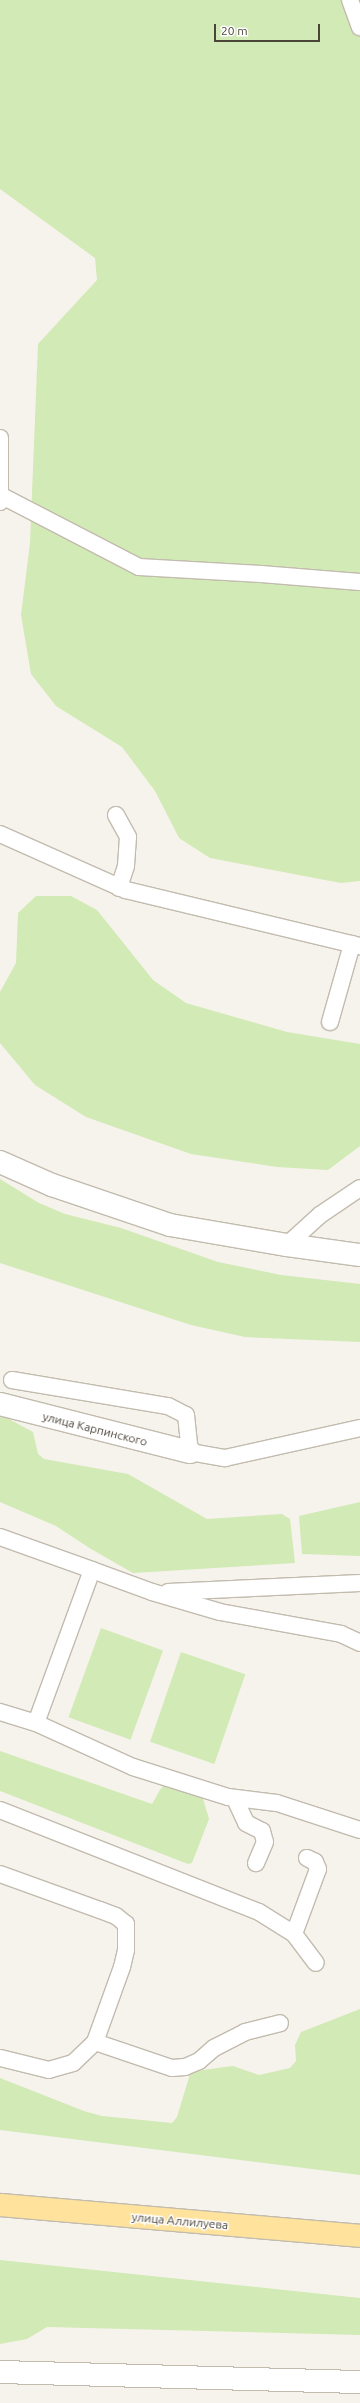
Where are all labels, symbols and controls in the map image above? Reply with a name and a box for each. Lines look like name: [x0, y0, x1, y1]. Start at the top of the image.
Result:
scale bar: [216, 16, 322, 42]
text: 20 m: [221, 24, 248, 37]
street label: улица Карпинского: [41, 1409, 149, 1449]
street label: улица Аллилуева: [131, 2210, 229, 2232]

